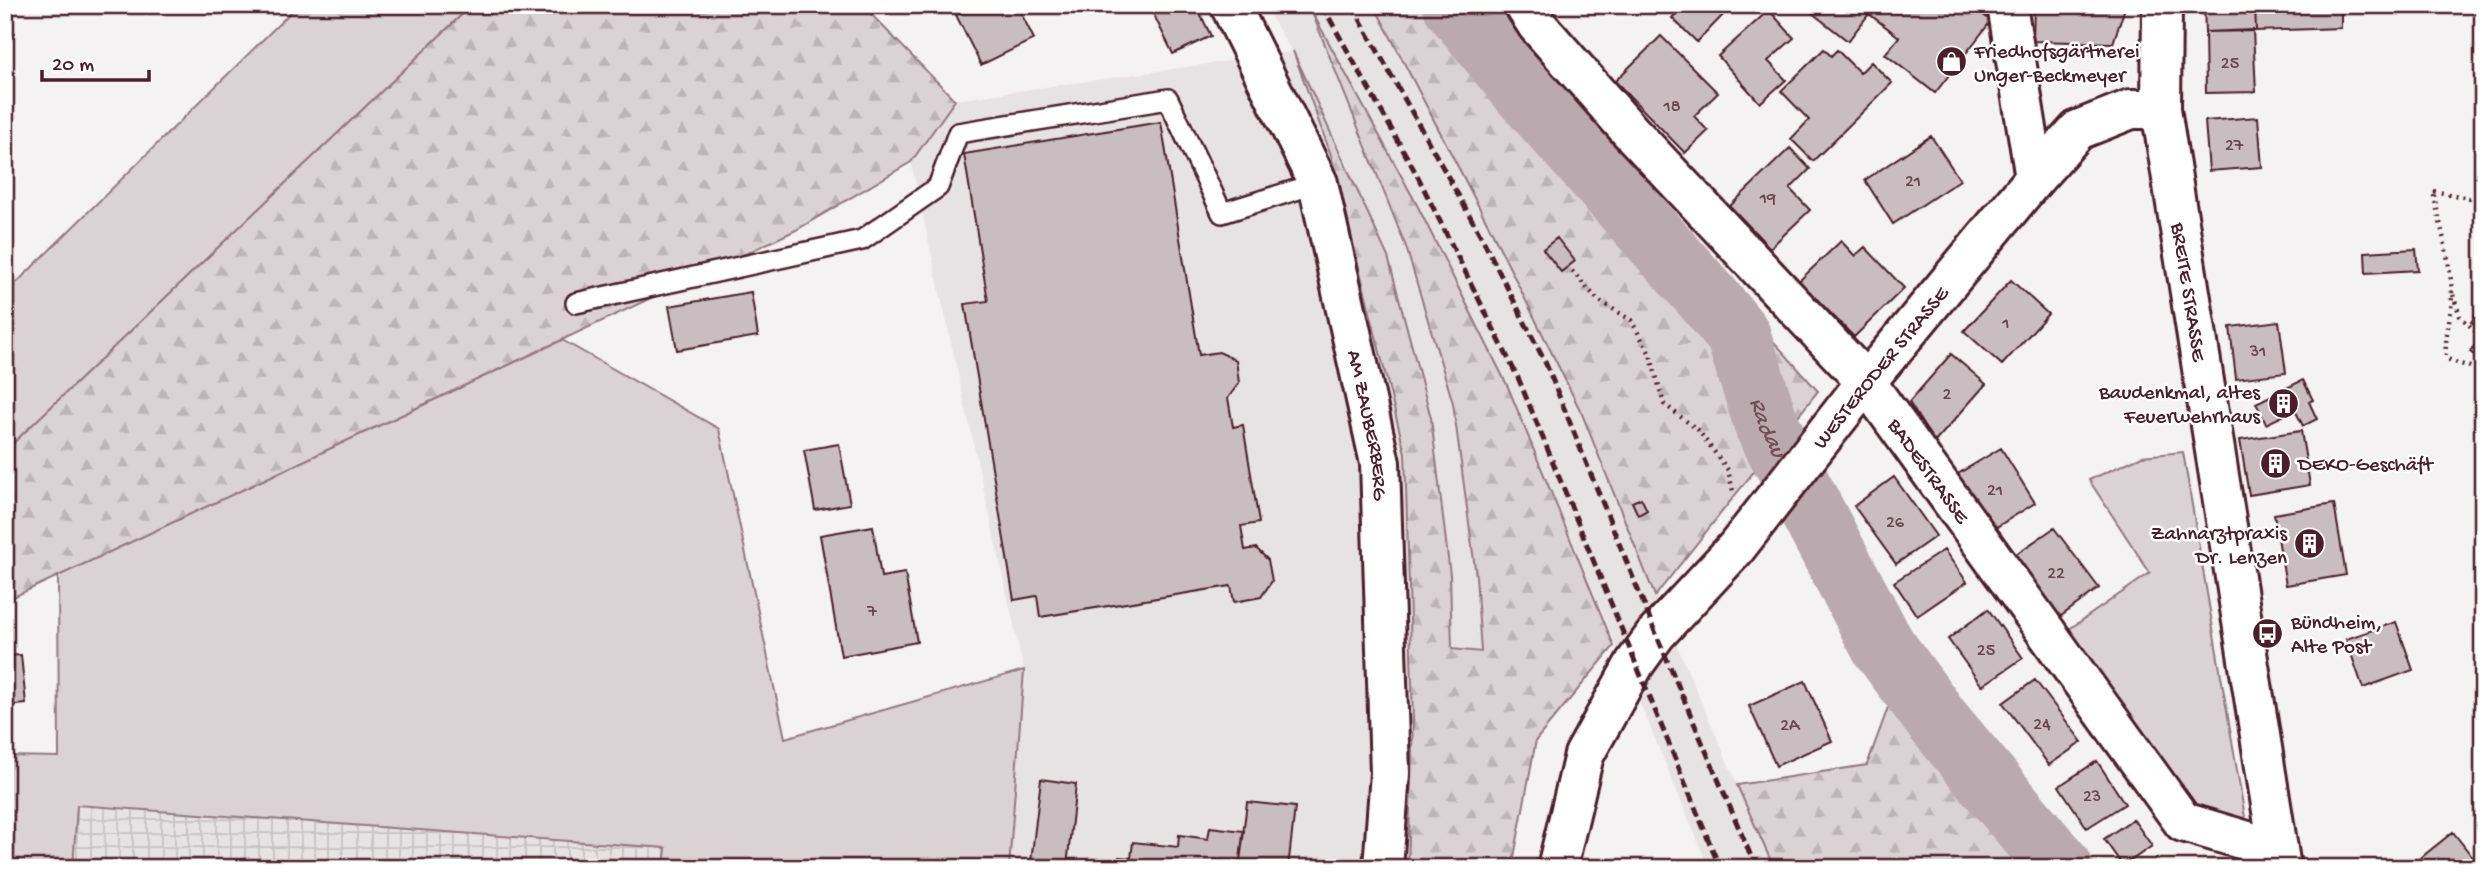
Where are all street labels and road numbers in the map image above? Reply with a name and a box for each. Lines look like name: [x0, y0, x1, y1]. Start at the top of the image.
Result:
street label: BREITE STRASSE: [2163, 220, 2210, 364]
street label: WESTERODER STRASSE: [1809, 282, 1956, 455]
street label: AM ZAUBERBERG: [1339, 348, 1390, 501]
street label: BADESTRASSE: [1880, 414, 1973, 530]

